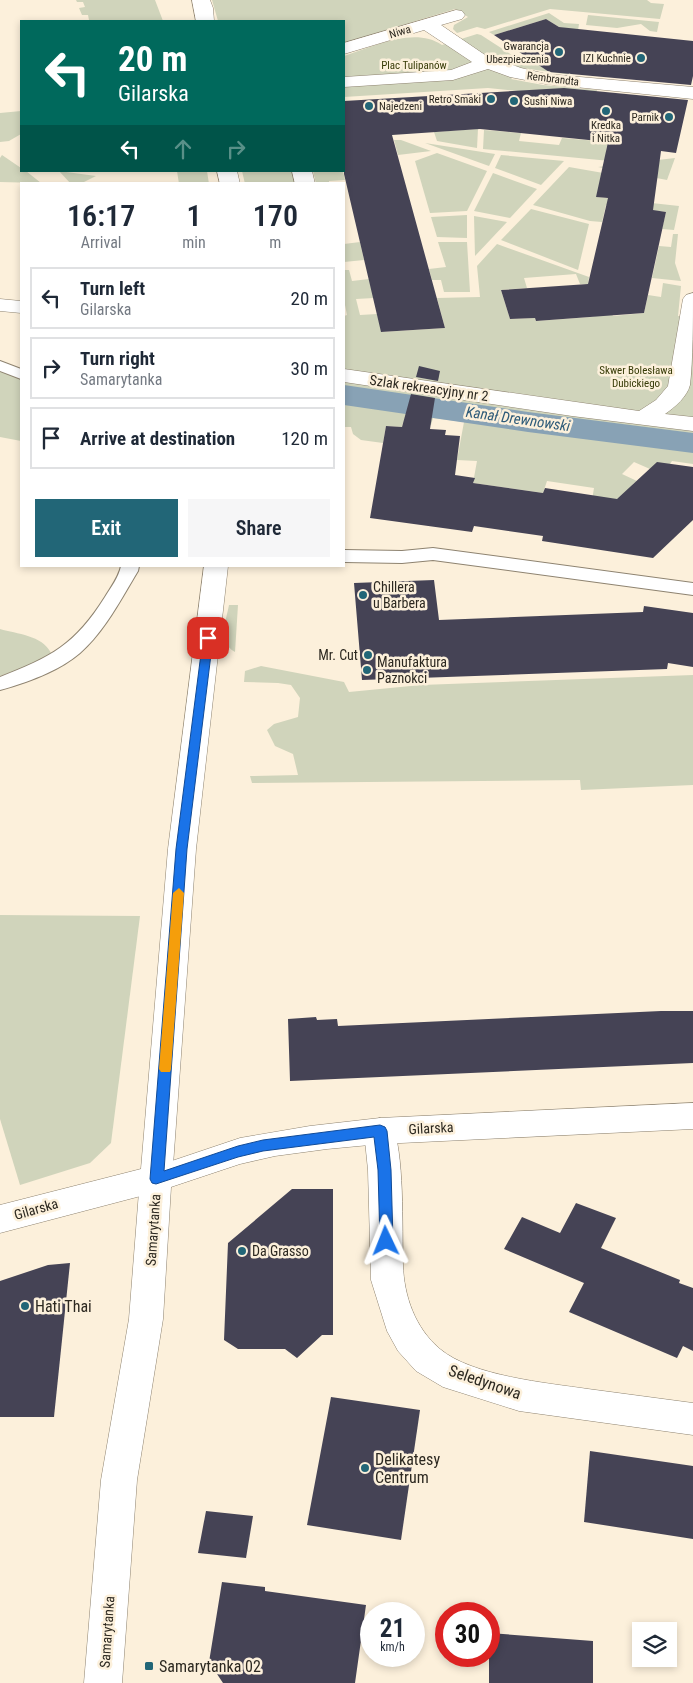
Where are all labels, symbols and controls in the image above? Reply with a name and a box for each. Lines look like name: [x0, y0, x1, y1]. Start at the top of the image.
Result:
street label: Niwa: [388, 23, 412, 41]
text: 20 m: [118, 39, 187, 80]
icon: left: [35, 40, 100, 105]
place label: Gwarancja Ubezpieczenia: [486, 40, 549, 66]
marker: Gwarancja Ubezpieczenia: [553, 46, 565, 58]
place label: IZI Kuchnie: [583, 52, 631, 65]
marker: IZI Kuchnie: [635, 52, 647, 64]
park label: Plac Tulipanów: [381, 59, 447, 72]
street label: Rembrandta: [526, 69, 580, 89]
text: Gilarska: [118, 81, 189, 106]
place label: Retro Smaki: [429, 93, 481, 106]
marker: Retro Smaki: [485, 93, 497, 105]
marker: Sushi Niwa: [508, 95, 520, 107]
place label: Sushi Niwa: [524, 95, 572, 108]
marker: Najedzeni: [363, 100, 375, 112]
place label: Najedzeni: [379, 100, 422, 113]
marker: Kredka i Nitka: [600, 105, 612, 117]
place label: Parnik: [632, 111, 659, 124]
marker: Parnik: [663, 111, 675, 123]
place label: Kredka i Nitka: [591, 119, 621, 145]
icon: left: [116, 135, 144, 163]
icon: ahead: [169, 135, 197, 163]
icon: right: [222, 135, 250, 163]
text: 16:17: [67, 198, 135, 233]
text: 1: [186, 198, 202, 233]
text: 170: [253, 198, 298, 233]
text: Arrival: [81, 233, 121, 252]
text: min: [182, 233, 206, 252]
text: m: [269, 233, 281, 252]
text: Turn left: [80, 277, 145, 300]
icon: left: [37, 284, 65, 312]
text: 20 m: [291, 287, 328, 310]
text: Gilarska: [80, 300, 132, 319]
text: Turn right: [80, 347, 155, 370]
icon: right: [37, 354, 65, 382]
text: 30 m: [291, 357, 328, 380]
park label: Skwer Bolesława Dubickiego: [599, 364, 673, 390]
text: Samarytanka: [80, 370, 162, 389]
street label: Szlak rekreacyjny nr 2: [369, 372, 489, 404]
water label: Kanał Drewnowski: [465, 403, 572, 435]
icon: arrive: [37, 424, 65, 452]
text: Arrive at destination: [80, 427, 235, 450]
text: 120 m: [281, 427, 328, 450]
button: Exit: [35, 499, 178, 557]
button: Share: [188, 499, 330, 557]
place label: Chillera u Barbera: [373, 579, 426, 611]
marker: Chillera u Barbera: [357, 589, 369, 601]
pin: [187, 617, 229, 659]
icon: arrive: [194, 624, 222, 652]
place label: Mr. Cut: [318, 647, 358, 663]
marker: Mr. Cut: [362, 649, 374, 661]
place label: Manufaktura Paznokci: [377, 654, 447, 686]
marker: Manufaktura Paznokci: [361, 664, 373, 676]
street label: Gilarska: [408, 1119, 454, 1137]
street label: Samarytanka: [143, 1193, 163, 1267]
street label: Gilarska: [12, 1195, 60, 1223]
position arrow: [359, 1214, 411, 1266]
place label: Da Grasso: [252, 1243, 309, 1259]
marker: Da Grasso: [236, 1245, 248, 1257]
place label: Hati Thai: [35, 1297, 92, 1316]
marker: Hati Thai: [19, 1300, 31, 1312]
street label: Seledynowa: [446, 1361, 524, 1403]
place label: Delikatesy Centrum: [375, 1450, 440, 1487]
marker: Delikatesy Centrum: [359, 1462, 371, 1474]
street label: Samarytanka: [97, 1595, 117, 1669]
speed limit sign: 30: [435, 1602, 500, 1667]
text: 21: [380, 1614, 405, 1643]
map controls: [632, 1622, 677, 1667]
button: layers: [632, 1622, 677, 1667]
text: km/h: [380, 1640, 405, 1654]
place label: Samarytanka 02: [159, 1657, 261, 1676]
marker: Samarytanka 02: [143, 1660, 155, 1672]

